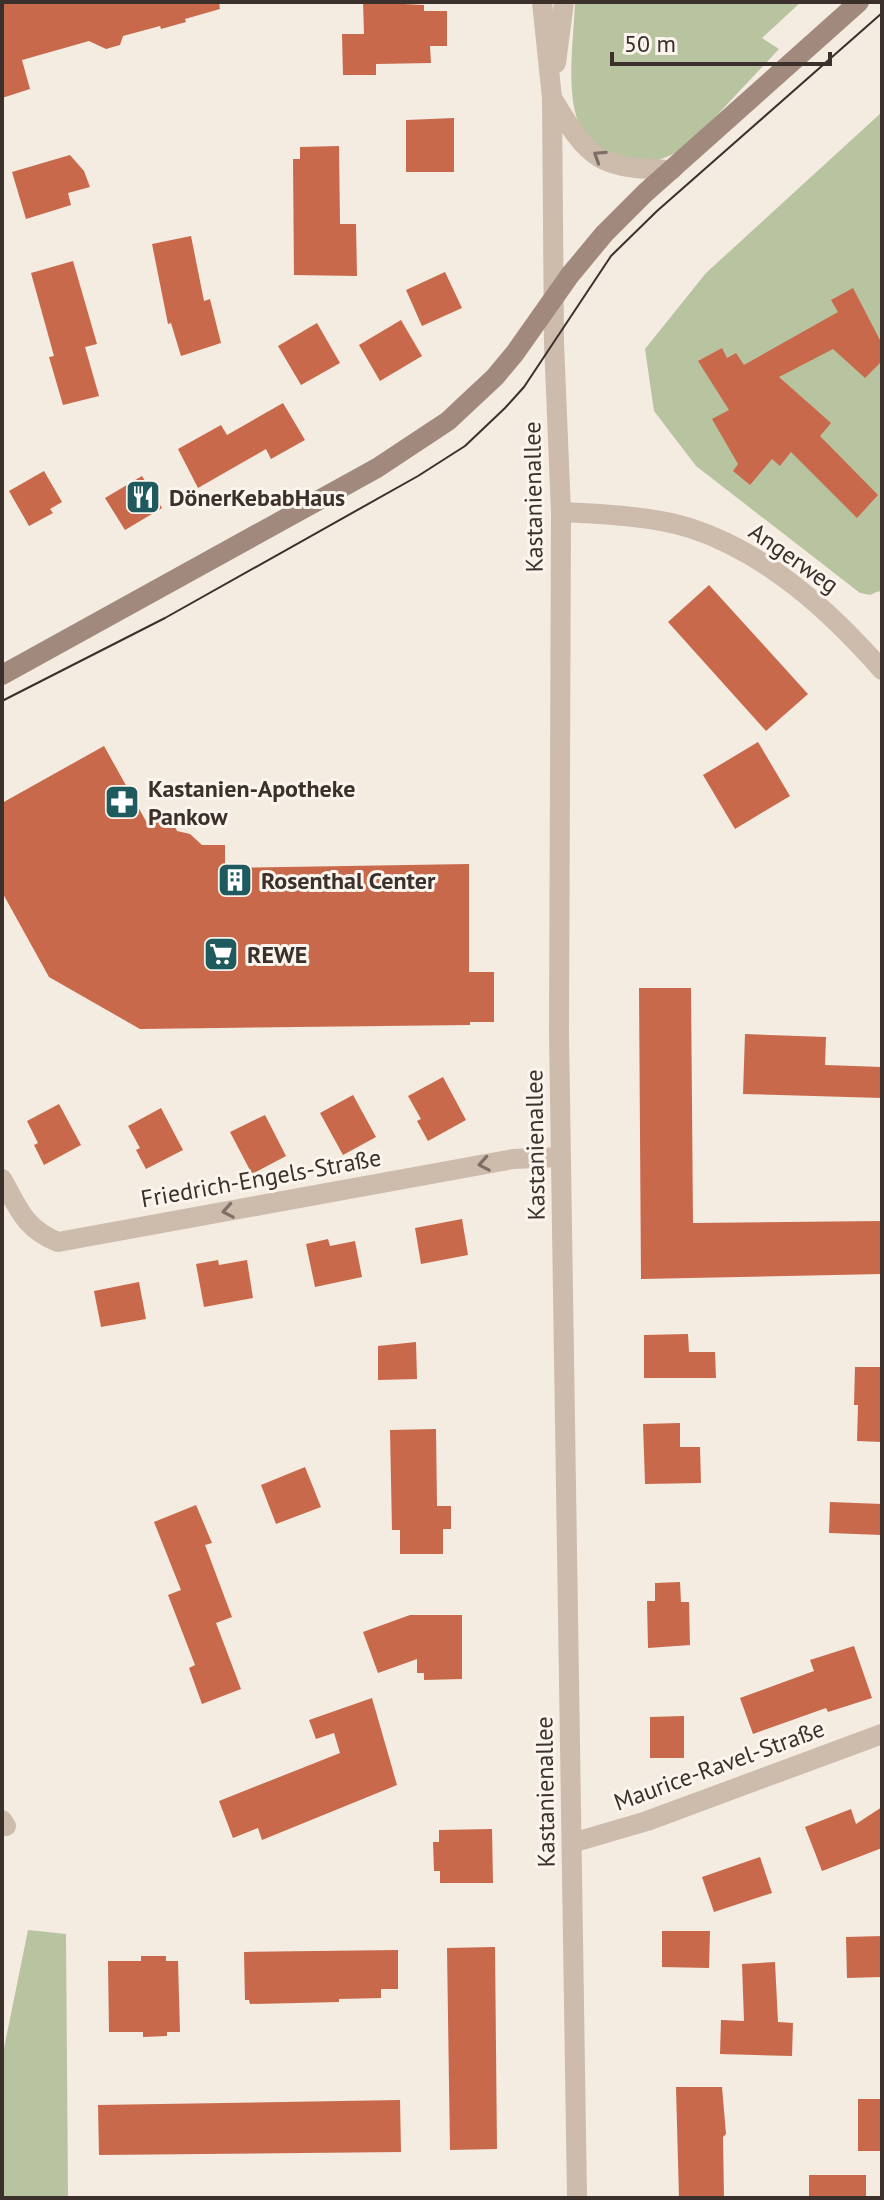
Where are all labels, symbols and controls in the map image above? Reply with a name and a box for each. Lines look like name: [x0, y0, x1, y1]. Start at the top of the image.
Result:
scale bar: [612, 16, 830, 66]
text: 50 m: [624, 28, 676, 59]
one-way arrow: [593, 151, 608, 166]
street label: Kastanienallee: [516, 421, 550, 573]
restaurant icon: DönerKebabHaus: [124, 478, 162, 516]
place label: DönerKebabHaus: [169, 482, 345, 513]
street label: Angerweg: [743, 516, 845, 600]
place label: Kastanien-Apotheke Pankow: [148, 773, 355, 832]
pharmacy icon: Kastanien-Apotheke Pankow: [103, 783, 141, 821]
building icon: Rosenthal Center: [216, 861, 254, 899]
place label: Rosenthal Center: [261, 865, 436, 896]
supermarket icon: REWE: [202, 935, 240, 973]
place label: REWE: [247, 939, 307, 970]
street label: Kastanienallee: [518, 1069, 552, 1221]
street label: Friedrich-Engels-Straße: [138, 1142, 384, 1214]
one-way arrow: [477, 1154, 490, 1171]
one-way arrow: [221, 1202, 235, 1219]
street label: Maurice-Ravel-Straße: [609, 1712, 829, 1818]
street label: Kastanienallee: [528, 1716, 562, 1868]

